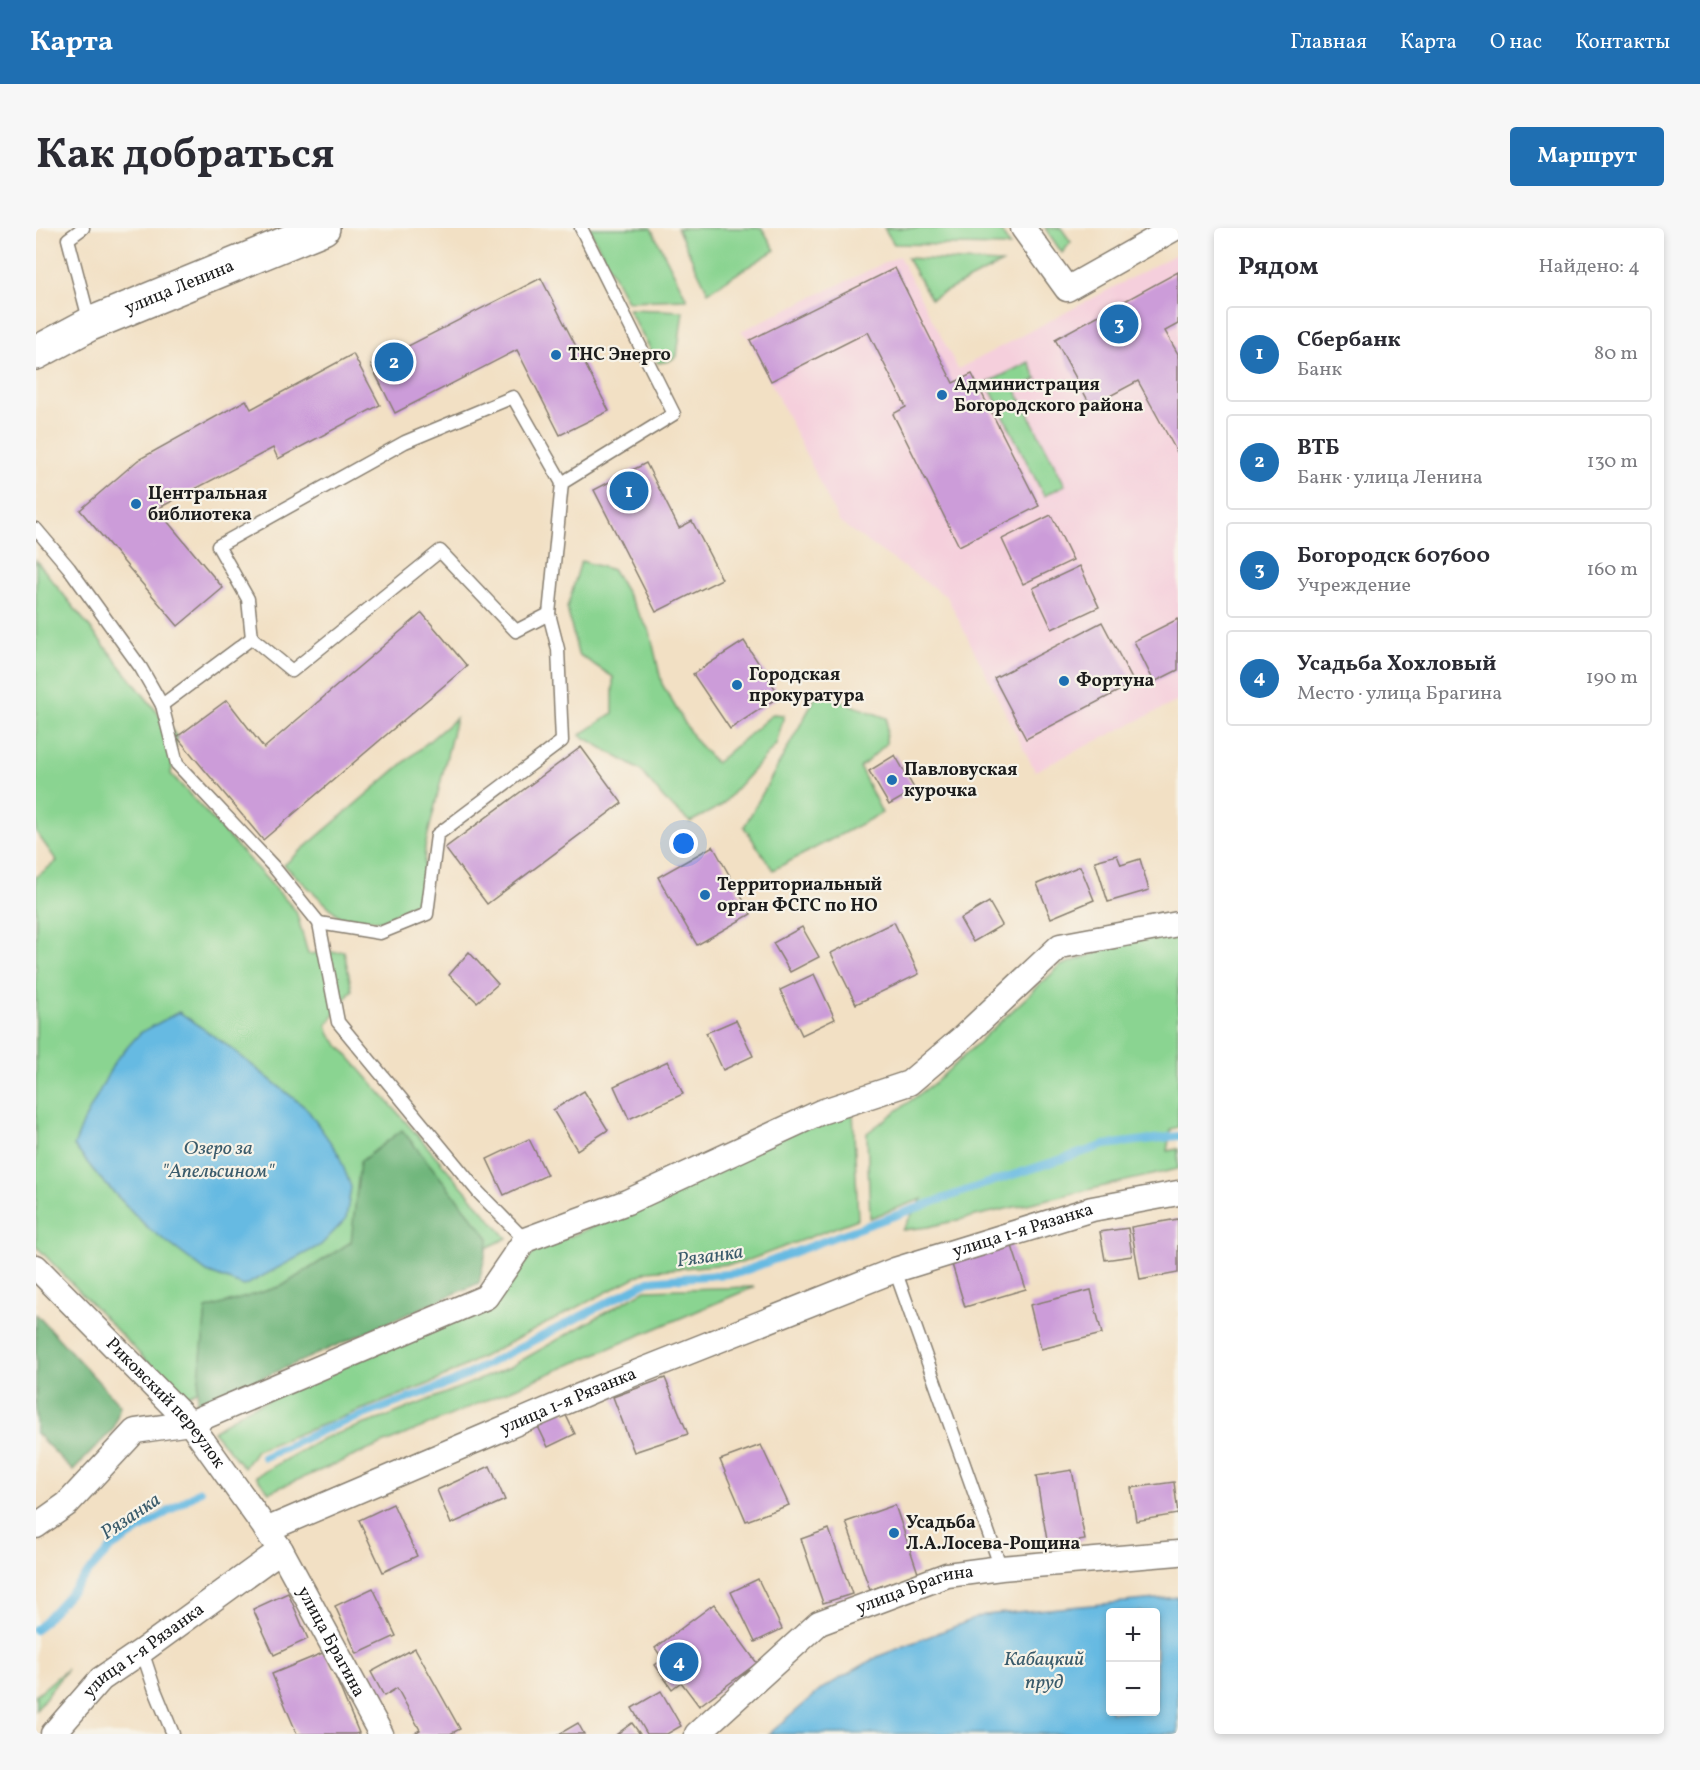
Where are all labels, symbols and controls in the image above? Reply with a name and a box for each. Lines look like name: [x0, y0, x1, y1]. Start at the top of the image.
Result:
text: Карта: [30, 23, 113, 62]
text: Главная: [1290, 28, 1367, 57]
text: Карта: [1400, 28, 1457, 57]
text: О нас: [1490, 28, 1542, 57]
text: Контакты: [1575, 28, 1670, 57]
text: Как добраться: [36, 127, 335, 186]
button: Маршрут: [1510, 127, 1664, 186]
text: Рядом: [1238, 249, 1318, 285]
street label: улица Ленина: [121, 253, 238, 321]
text: Найдено: 4: [1539, 253, 1640, 281]
pin: 3: [1100, 302, 1138, 346]
text: Сбербанк: [1297, 325, 1401, 356]
pin: 2: [374, 340, 414, 384]
text: 1: [1255, 340, 1264, 368]
text: 80 m: [1594, 340, 1638, 368]
place label: ТНС Энерго: [568, 343, 671, 368]
marker: ТНС Энерго: [549, 348, 563, 362]
text: Банк: [1297, 356, 1342, 384]
place label: Администрация Богородского района: [954, 373, 1144, 419]
marker: Администрация Богородского района: [935, 388, 949, 402]
text: ВТБ: [1297, 433, 1340, 464]
text: 2: [1254, 448, 1265, 476]
text: 130 m: [1587, 448, 1638, 476]
text: Банк · улица Ленина: [1297, 464, 1483, 492]
pin: 1: [610, 468, 648, 514]
place label: Центральная библиотека: [148, 482, 267, 528]
marker: Центральная библиотека: [129, 497, 143, 511]
text: Богородск 607600: [1297, 541, 1490, 572]
text: 3: [1254, 556, 1265, 584]
text: 160 m: [1586, 556, 1638, 584]
text: Учреждение: [1297, 572, 1411, 600]
text: Усадьба Хохловый: [1297, 649, 1496, 680]
place label: Городская прокуратура: [749, 663, 865, 709]
text: 4: [1253, 664, 1266, 692]
text: 190 m: [1586, 664, 1638, 692]
place label: Фортуна: [1076, 669, 1155, 694]
marker: Фортуна: [1057, 674, 1071, 688]
marker: Городская прокуратура: [730, 678, 744, 692]
text: Место · улица Брагина: [1297, 680, 1502, 708]
place label: Павловуская курочка: [904, 758, 1018, 804]
marker: Павловуская курочка: [885, 773, 899, 787]
your location: [669, 829, 698, 858]
place label: Территориальный орган ФСГС по НО: [717, 873, 882, 919]
marker: Территориальный орган ФСГС по НО: [698, 888, 712, 902]
water label: Озеро за "Апельсином": [162, 1135, 276, 1186]
street label: улица 1-я Рязанка: [949, 1197, 1096, 1264]
water label: Рязанка: [675, 1238, 745, 1276]
street label: Риковский переулок: [100, 1332, 231, 1474]
street label: улица 1-я Рязанка: [496, 1361, 640, 1441]
water label: Рязанка: [95, 1487, 167, 1547]
place label: Усадьба Л.А.Лосева-Рощина: [906, 1511, 1081, 1557]
marker: Усадьба Л.А.Лосева-Рощина: [887, 1526, 901, 1540]
street label: улица Брагина: [853, 1559, 975, 1620]
street label: улица Брагина: [291, 1582, 371, 1702]
street label: улица 1-я Рязанка: [77, 1597, 210, 1704]
map controls: [1106, 1608, 1160, 1716]
button: +: [1106, 1608, 1160, 1662]
pin: 4: [660, 1640, 698, 1684]
water label: Кабацкий пруд: [1004, 1646, 1084, 1697]
button: −: [1106, 1662, 1160, 1716]

